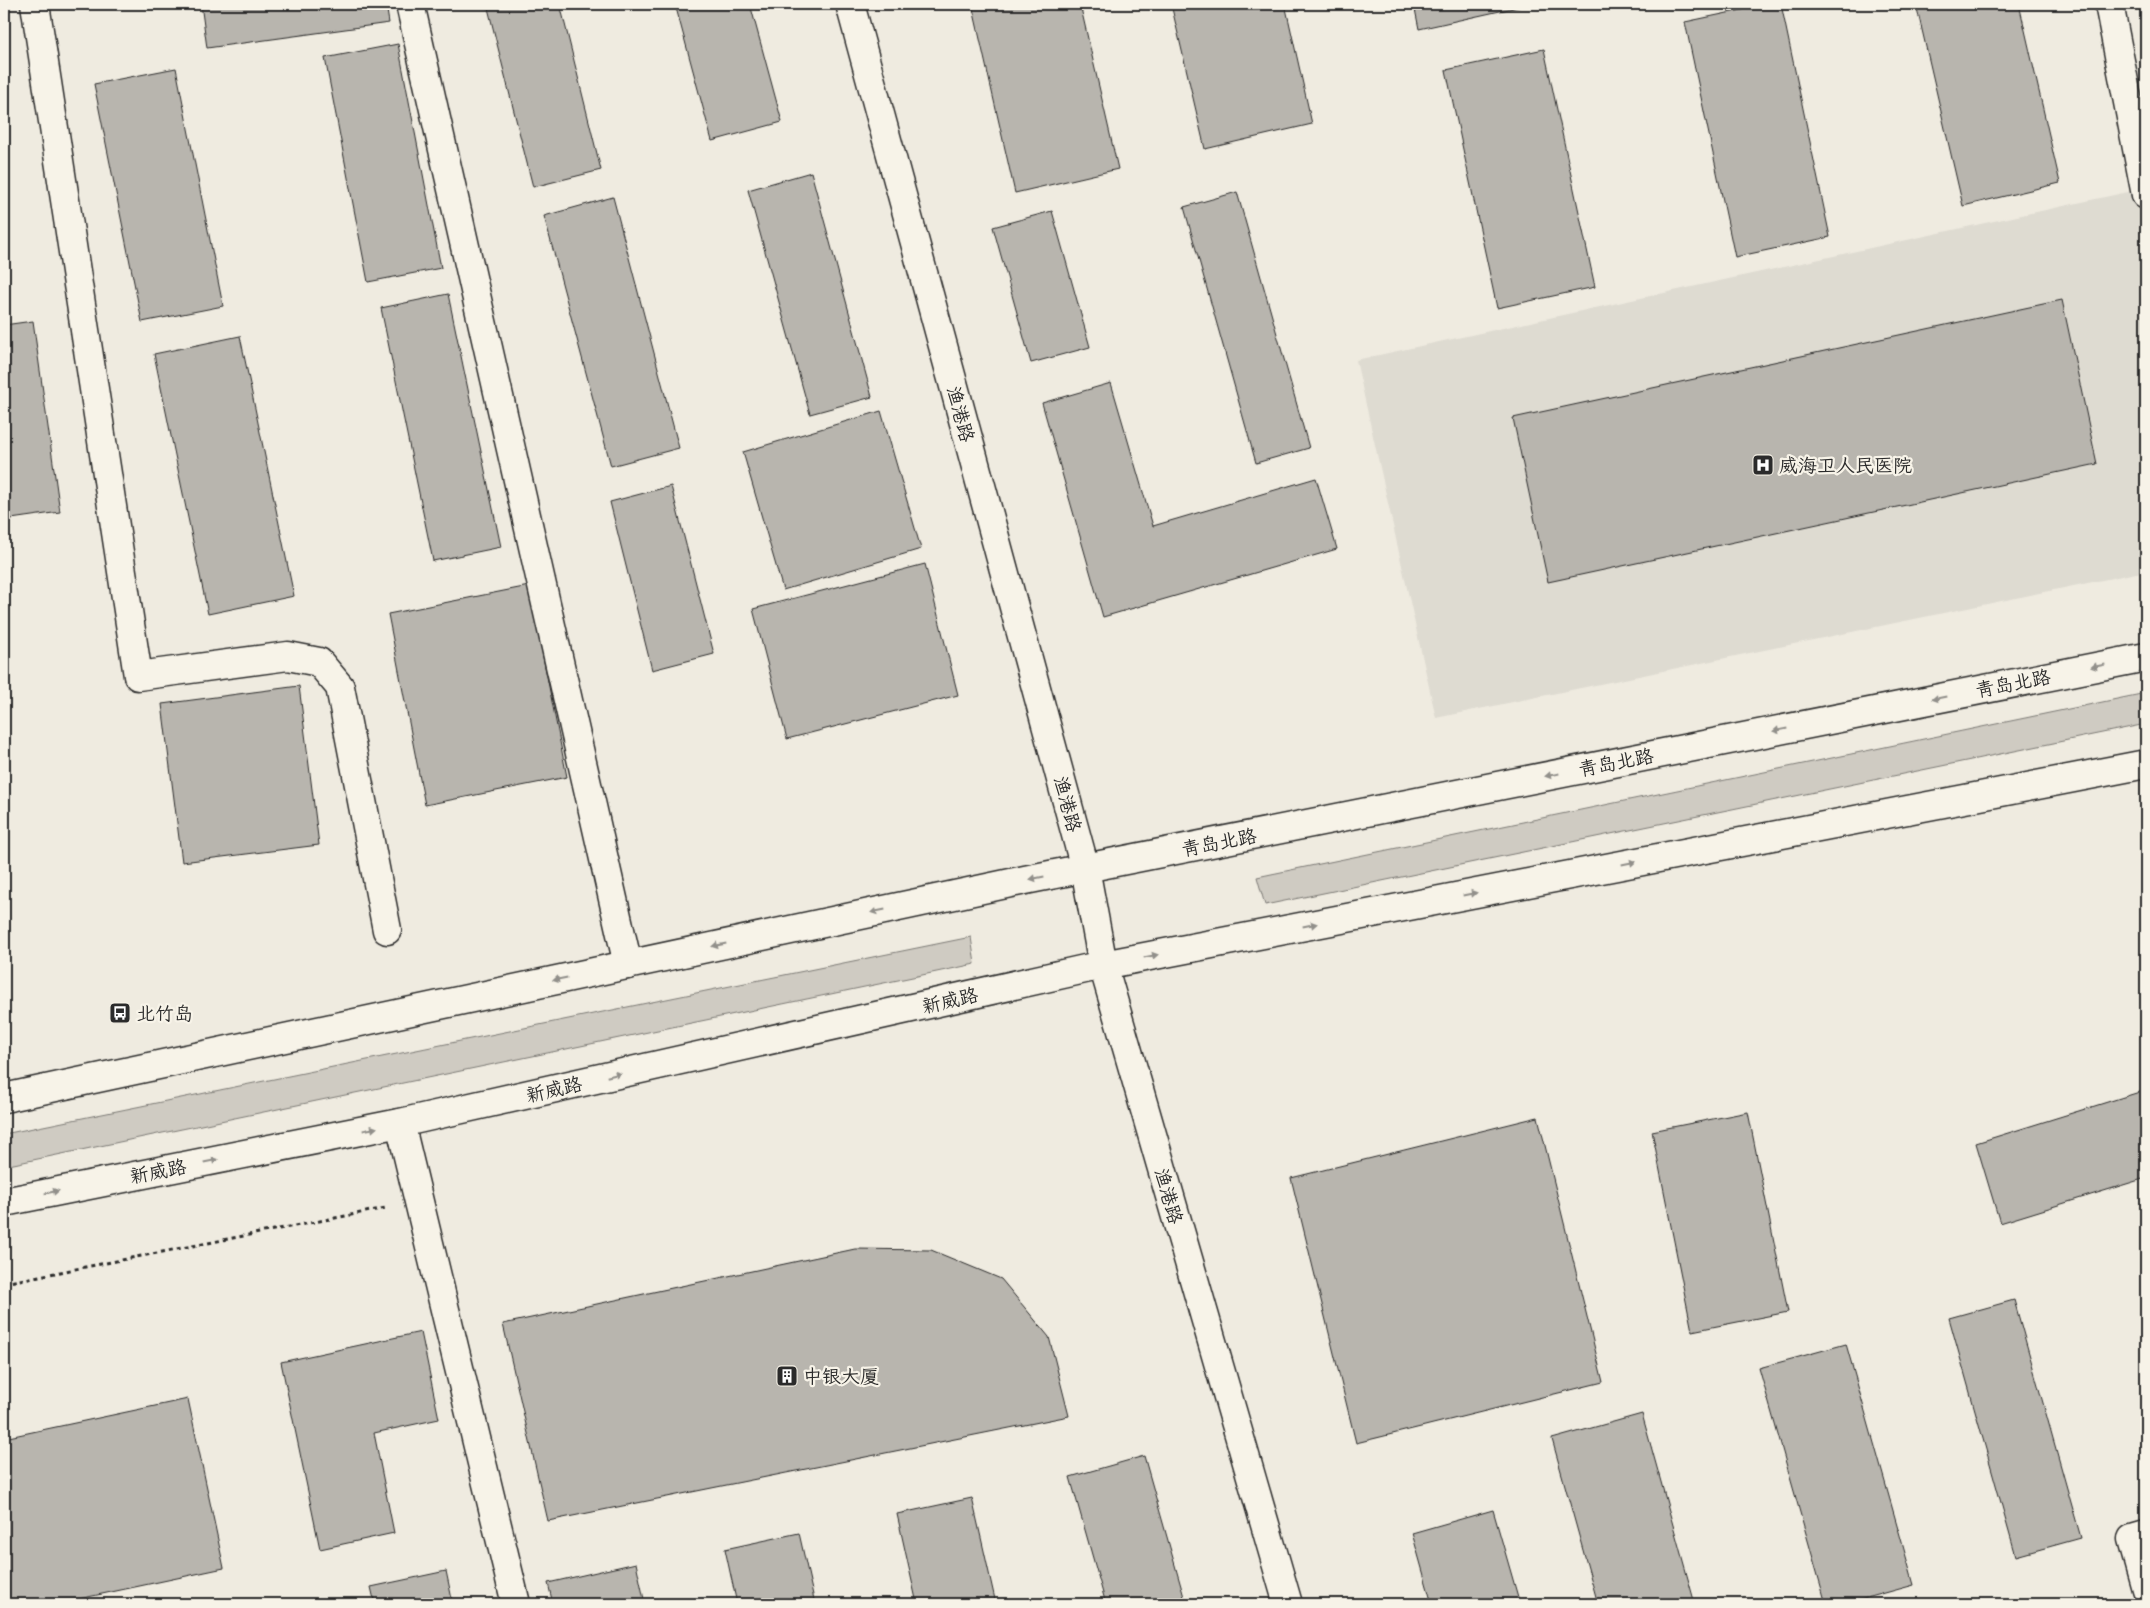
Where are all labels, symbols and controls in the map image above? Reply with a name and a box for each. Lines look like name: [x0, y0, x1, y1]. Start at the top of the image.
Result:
street label: 渔港路: [940, 384, 979, 445]
hospital icon: 威海卫人民医院: [1751, 453, 1775, 477]
place label: 威海卫人民医院: [1779, 454, 1912, 479]
one-way arrow: [2091, 662, 2106, 670]
street label: 青岛北路: [1974, 665, 2053, 704]
one-way arrow: [1932, 694, 1947, 702]
one-way arrow: [1771, 726, 1787, 734]
street label: 青岛北路: [1577, 744, 1656, 783]
one-way arrow: [1544, 771, 1559, 779]
street label: 渔港路: [1047, 774, 1086, 835]
street label: 青岛北路: [1180, 824, 1259, 863]
one-way arrow: [1622, 859, 1638, 867]
one-way arrow: [1029, 874, 1045, 882]
one-way arrow: [1462, 890, 1478, 898]
one-way arrow: [871, 907, 886, 915]
one-way arrow: [1303, 921, 1318, 929]
one-way arrow: [711, 942, 727, 950]
one-way arrow: [1143, 952, 1158, 960]
one-way arrow: [553, 975, 568, 983]
street label: 新威路: [920, 983, 981, 1020]
bus stop icon: 北竹岛: [108, 1001, 132, 1025]
place label: 北竹岛: [136, 1002, 193, 1027]
one-way arrow: [607, 1071, 622, 1079]
street label: 新威路: [524, 1072, 585, 1109]
one-way arrow: [363, 1125, 379, 1133]
street label: 新威路: [128, 1155, 189, 1190]
one-way arrow: [203, 1157, 219, 1165]
street label: 渔港路: [1148, 1166, 1187, 1227]
one-way arrow: [44, 1188, 60, 1196]
building icon: 中银大厦: [775, 1364, 799, 1388]
place label: 中银大厦: [803, 1365, 879, 1390]

